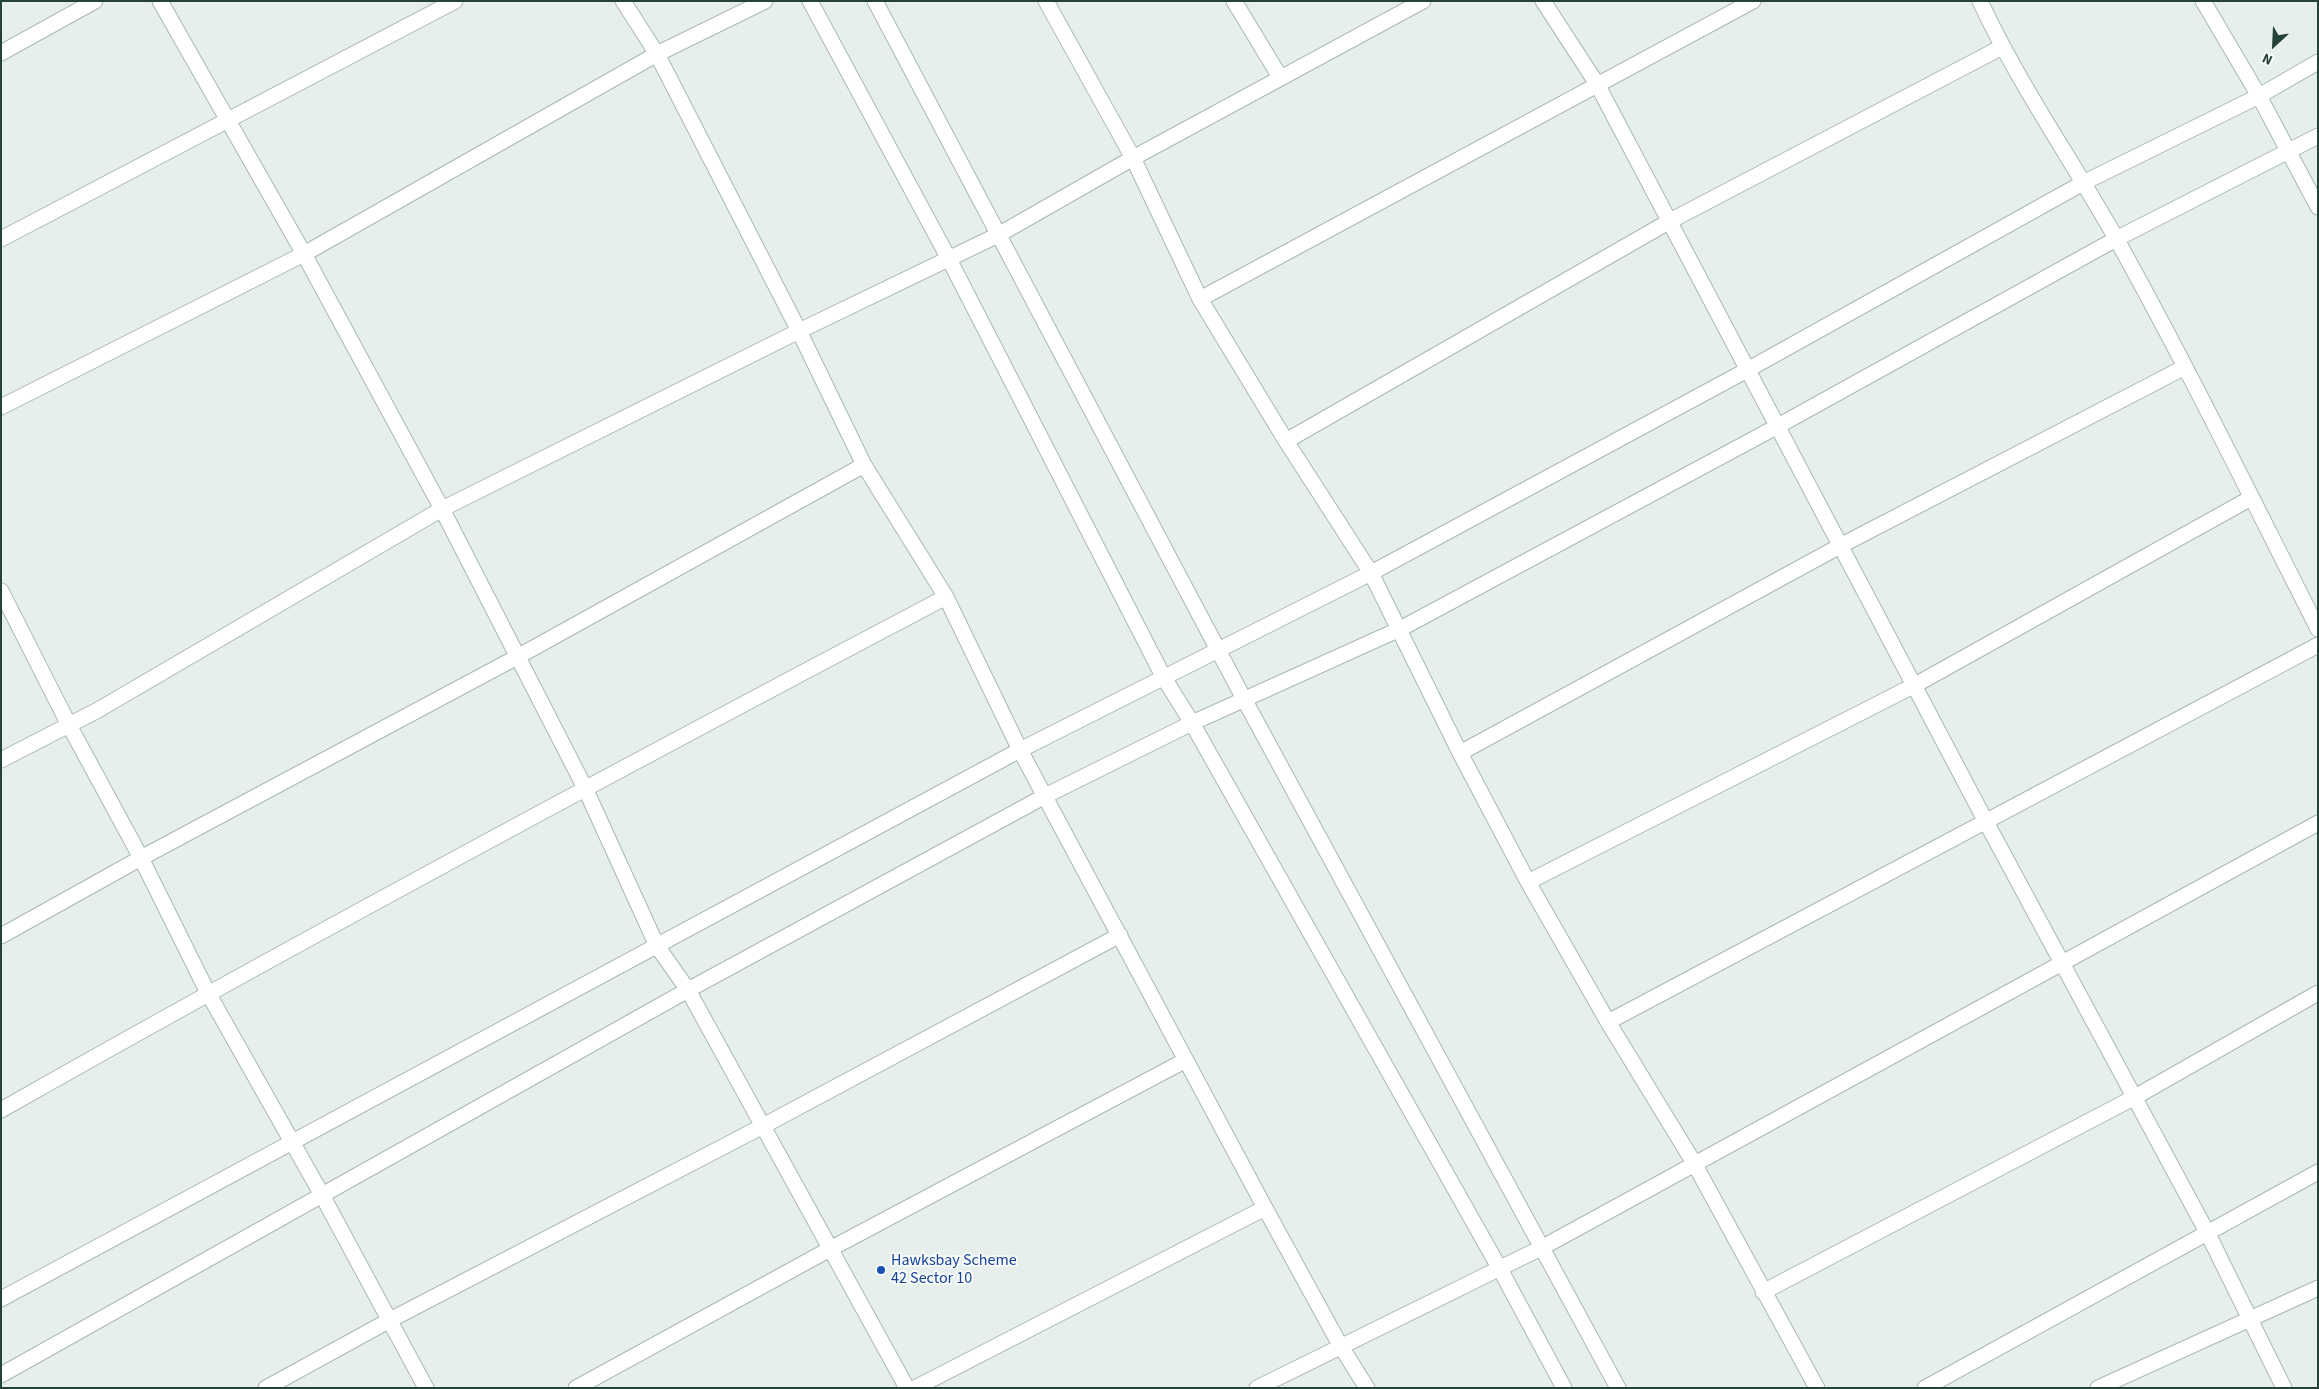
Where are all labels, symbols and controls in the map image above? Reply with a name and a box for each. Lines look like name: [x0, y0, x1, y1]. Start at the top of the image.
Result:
north arrow: [2249, 20, 2299, 70]
text: N: [2259, 48, 2276, 70]
place label: Hawksbay Scheme 42 Sector 10: [891, 1251, 1017, 1289]
marker: Hawksbay Scheme 42 Sector 10: [875, 1264, 887, 1276]

